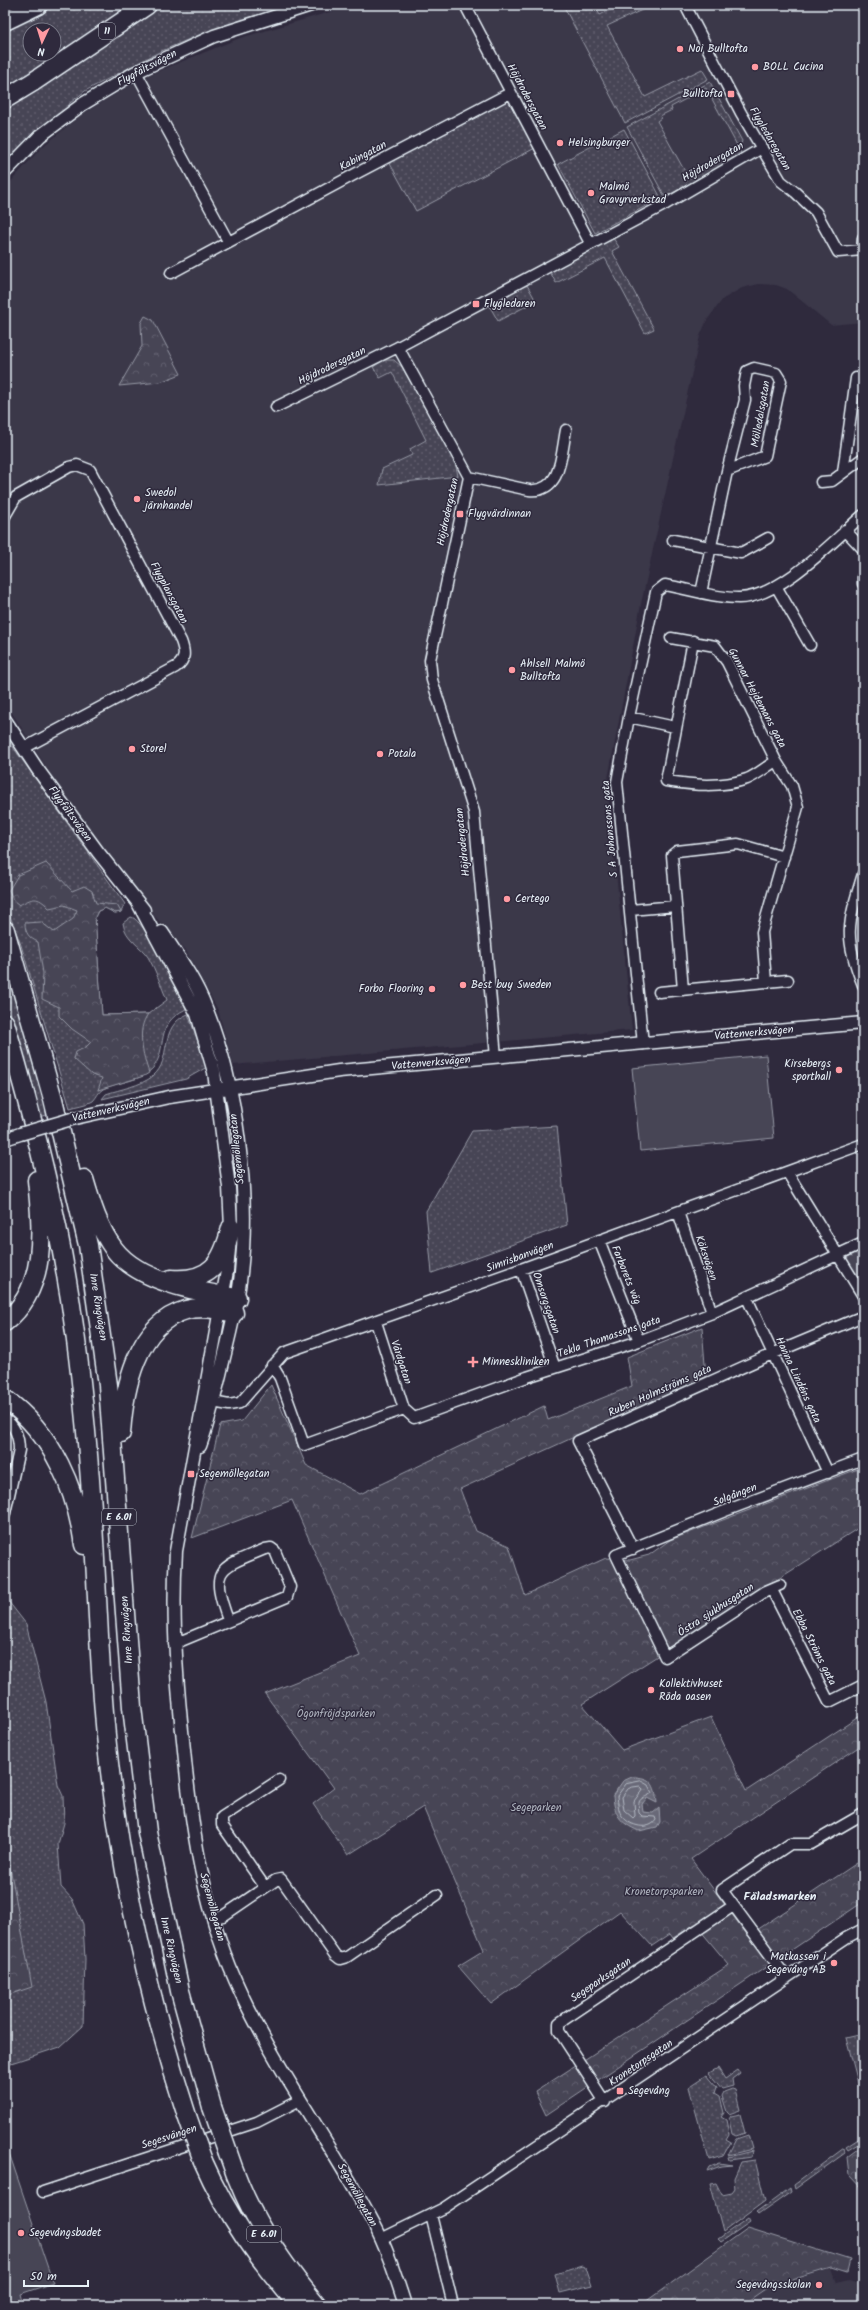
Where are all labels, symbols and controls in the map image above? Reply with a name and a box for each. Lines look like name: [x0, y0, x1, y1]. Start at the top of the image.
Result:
north arrow: [22, 22, 62, 62]
road number: 11: [99, 23, 115, 39]
place label: Noi Bulltofta: [688, 40, 748, 58]
text: N: [37, 42, 45, 60]
marker: Noi Bulltofta: [675, 44, 685, 54]
street label: Flygfältsvägen: [114, 45, 180, 91]
place label: BOLL Cucina: [763, 58, 824, 76]
street label: Höjdrodersgatan: [502, 60, 552, 134]
marker: BOLL Cucina: [750, 62, 760, 72]
place label: Bulltofta: [683, 85, 723, 103]
marker: Bulltofta: [726, 89, 736, 99]
street label: Flygledaregatan: [744, 104, 796, 175]
place label: Helsingburger: [568, 134, 631, 152]
street label: Kabingatan: [336, 136, 390, 176]
street label: Höjdrodergatan: [679, 137, 747, 187]
marker: Helsingburger: [555, 138, 565, 148]
place label: Malmö Gravyrverkstad: [599, 178, 666, 209]
marker: Malmö Gravyrverkstad: [586, 188, 596, 198]
place label: Flygledaren: [484, 295, 536, 313]
marker: Flygledaren: [471, 299, 481, 309]
street label: Höjdrodersgatan: [295, 342, 369, 390]
street label: Mölledalsgatan: [746, 379, 776, 449]
street label: Höjdrodergatan: [432, 476, 464, 548]
place label: Swedol järnhandel: [142, 484, 193, 515]
marker: Swedol järnhandel: [132, 494, 142, 504]
place label: Flygvärdinnan: [468, 505, 531, 523]
marker: Flygvärdinnan: [455, 509, 465, 519]
street label: Flygplansgatan: [145, 559, 193, 627]
street label: Gunnar Hejdemans gata: [723, 645, 791, 751]
place label: Ahlsell Malmö Bulltofta: [520, 655, 585, 686]
marker: Ahlsell Malmö Bulltofta: [507, 665, 517, 675]
place label: Storel: [140, 740, 167, 758]
marker: Storel: [127, 744, 137, 754]
place label: Potala: [388, 745, 416, 763]
marker: Potala: [375, 749, 385, 759]
street label: S A Johanssons gata: [597, 780, 623, 878]
street label: Flygfältsvägen: [43, 782, 97, 846]
street label: Höjdrodergatan: [450, 807, 476, 877]
place label: Certego: [515, 890, 550, 908]
marker: Certego: [502, 894, 512, 904]
place label: Best buy Sweden: [471, 976, 552, 994]
place label: Forbo Flooring: [359, 980, 424, 998]
marker: Best buy Sweden: [458, 980, 468, 990]
marker: Forbo Flooring: [427, 984, 437, 994]
street label: Vattenverksvägen: [714, 1021, 794, 1045]
street label: Vattenverksvägen: [391, 1051, 471, 1075]
place label: Kirsebergs sporthall: [784, 1055, 831, 1086]
marker: Kirsebergs sporthall: [834, 1065, 844, 1075]
street label: Vattenverksvägen: [70, 1092, 152, 1128]
street label: Segemöllegatan: [224, 1113, 250, 1185]
street label: Köksvägen: [690, 1233, 722, 1283]
street label: Simrisbanvägen: [484, 1236, 556, 1278]
street label: Farborets väg: [606, 1243, 646, 1307]
street label: Omsorgsgatan: [527, 1270, 565, 1336]
street label: Inre Ringvägen: [84, 1272, 112, 1342]
street label: Tekla Thomassons gata: [555, 1311, 663, 1363]
street label: Hanna Lindéns gata: [770, 1334, 826, 1426]
street label: Vårdgatan: [385, 1337, 417, 1387]
place label: Minneskliniken: [482, 1353, 550, 1371]
marker: Minneskliniken: [467, 1356, 479, 1368]
street label: Ruben Holmströms gata: [605, 1360, 715, 1422]
place label: Segemöllegatan: [199, 1465, 270, 1483]
marker: Segemöllegatan: [186, 1469, 196, 1479]
street label: Solgången: [710, 1478, 760, 1512]
road number: E 6.01: [102, 1509, 136, 1525]
street label: Östra sjukhusgatan: [674, 1578, 758, 1642]
street label: Inre Ringvägen: [116, 1595, 138, 1665]
street label: Ebba Ströms gata: [787, 1606, 841, 1688]
place label: Kollektivhuset Röda oasen: [659, 1675, 723, 1706]
marker: Kollektivhuset Röda oasen: [646, 1685, 656, 1695]
park label: Ögonfröjdsparken: [297, 1705, 375, 1723]
park label: Segeparken: [511, 1799, 562, 1817]
street label: Segemöllegatan: [194, 1871, 230, 1944]
park label: Kronetorpsparken: [625, 1883, 704, 1901]
district label: Fäladsmarken: [744, 1887, 817, 1906]
street label: Inre Ringvägen: [155, 1915, 187, 1985]
place label: Matkassen i Segevång AB: [766, 1948, 826, 1979]
street label: Segeparksgatan: [567, 1953, 635, 2007]
marker: Matkassen i Segevång AB: [829, 1958, 839, 1968]
street label: Kronetorpsgatan: [605, 2035, 677, 2091]
place label: Segevång: [628, 2082, 670, 2100]
marker: Segevång: [615, 2086, 625, 2096]
street label: Segesvängen: [139, 2120, 199, 2154]
street label: Segemöllegatan: [332, 2160, 382, 2230]
place label: Segevångsbadet: [29, 2224, 102, 2242]
road number: E 6.01: [247, 2226, 281, 2242]
marker: Segevångsbadet: [16, 2228, 26, 2238]
scale bar: [24, 2262, 88, 2288]
text: 50 m: [30, 2267, 57, 2286]
place label: Segevångsskolan: [736, 2276, 811, 2294]
marker: Segevångsskolan: [814, 2280, 824, 2290]

